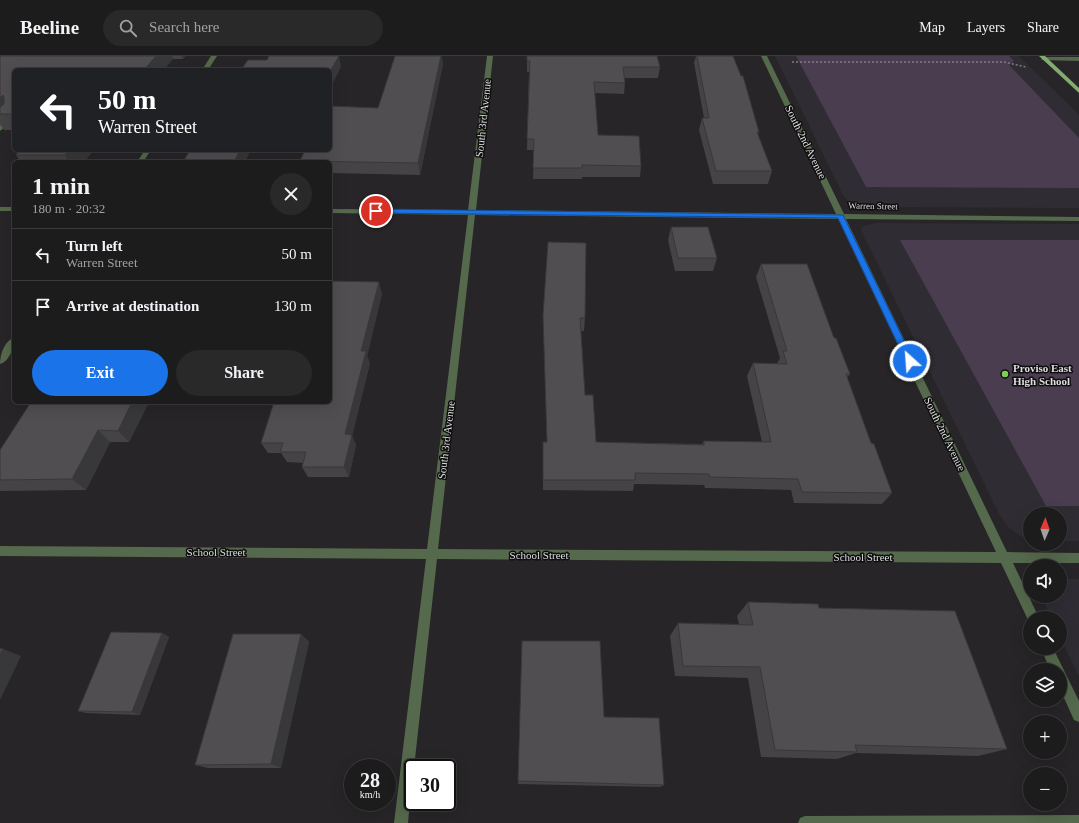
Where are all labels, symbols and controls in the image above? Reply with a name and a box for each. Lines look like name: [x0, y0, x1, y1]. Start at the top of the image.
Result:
search box: [103, 10, 383, 46]
text: Beeline: [20, 17, 79, 38]
icon: search: [117, 17, 139, 39]
text: Search here: [149, 19, 219, 35]
text: Map: [919, 20, 945, 35]
text: Layers: [967, 20, 1005, 35]
text: Share: [1027, 20, 1059, 35]
street label: South 3rd Avenue: [473, 78, 493, 158]
icon: left: [32, 84, 84, 136]
text: 50 m: [98, 84, 156, 115]
street label: South 2nd Avenue: [783, 103, 829, 181]
text: Warren Street: [98, 117, 197, 137]
text: 1 min: [32, 173, 90, 199]
button: close: [270, 173, 312, 215]
pin: [359, 194, 393, 228]
icon: arrive: [365, 200, 387, 222]
text: 180 m · 20:32: [32, 201, 105, 216]
street label: Warren Street: [848, 201, 898, 211]
text: Turn left: [66, 238, 123, 254]
icon: left: [32, 244, 54, 266]
text: 50 m: [282, 246, 312, 262]
text: Warren Street: [66, 255, 138, 270]
icon: arrive: [32, 296, 54, 318]
text: Arrive at destination: [66, 298, 199, 314]
text: 130 m: [274, 298, 312, 314]
position arrow: [889, 340, 931, 382]
button: Exit: [32, 350, 168, 396]
button: Share: [176, 350, 312, 396]
place label: Proviso East High School: [1013, 362, 1072, 387]
marker: Proviso East High School: [1000, 369, 1010, 379]
street label: South 2nd Avenue: [922, 395, 968, 473]
street label: South 3rd Avenue: [435, 400, 457, 480]
north arrow: [1023, 507, 1067, 551]
map controls: [1023, 507, 1067, 811]
street label: School Street: [187, 546, 245, 558]
street label: School Street: [510, 549, 568, 561]
street label: School Street: [834, 551, 892, 563]
button: sound: [1023, 559, 1067, 603]
button: search: [1023, 611, 1067, 655]
button: layers: [1023, 663, 1067, 707]
button: +: [1023, 715, 1067, 759]
speed limit sign: 30: [404, 759, 456, 811]
button: −: [1023, 767, 1067, 811]
text: 28: [360, 769, 380, 791]
text: km/h: [360, 789, 380, 800]

